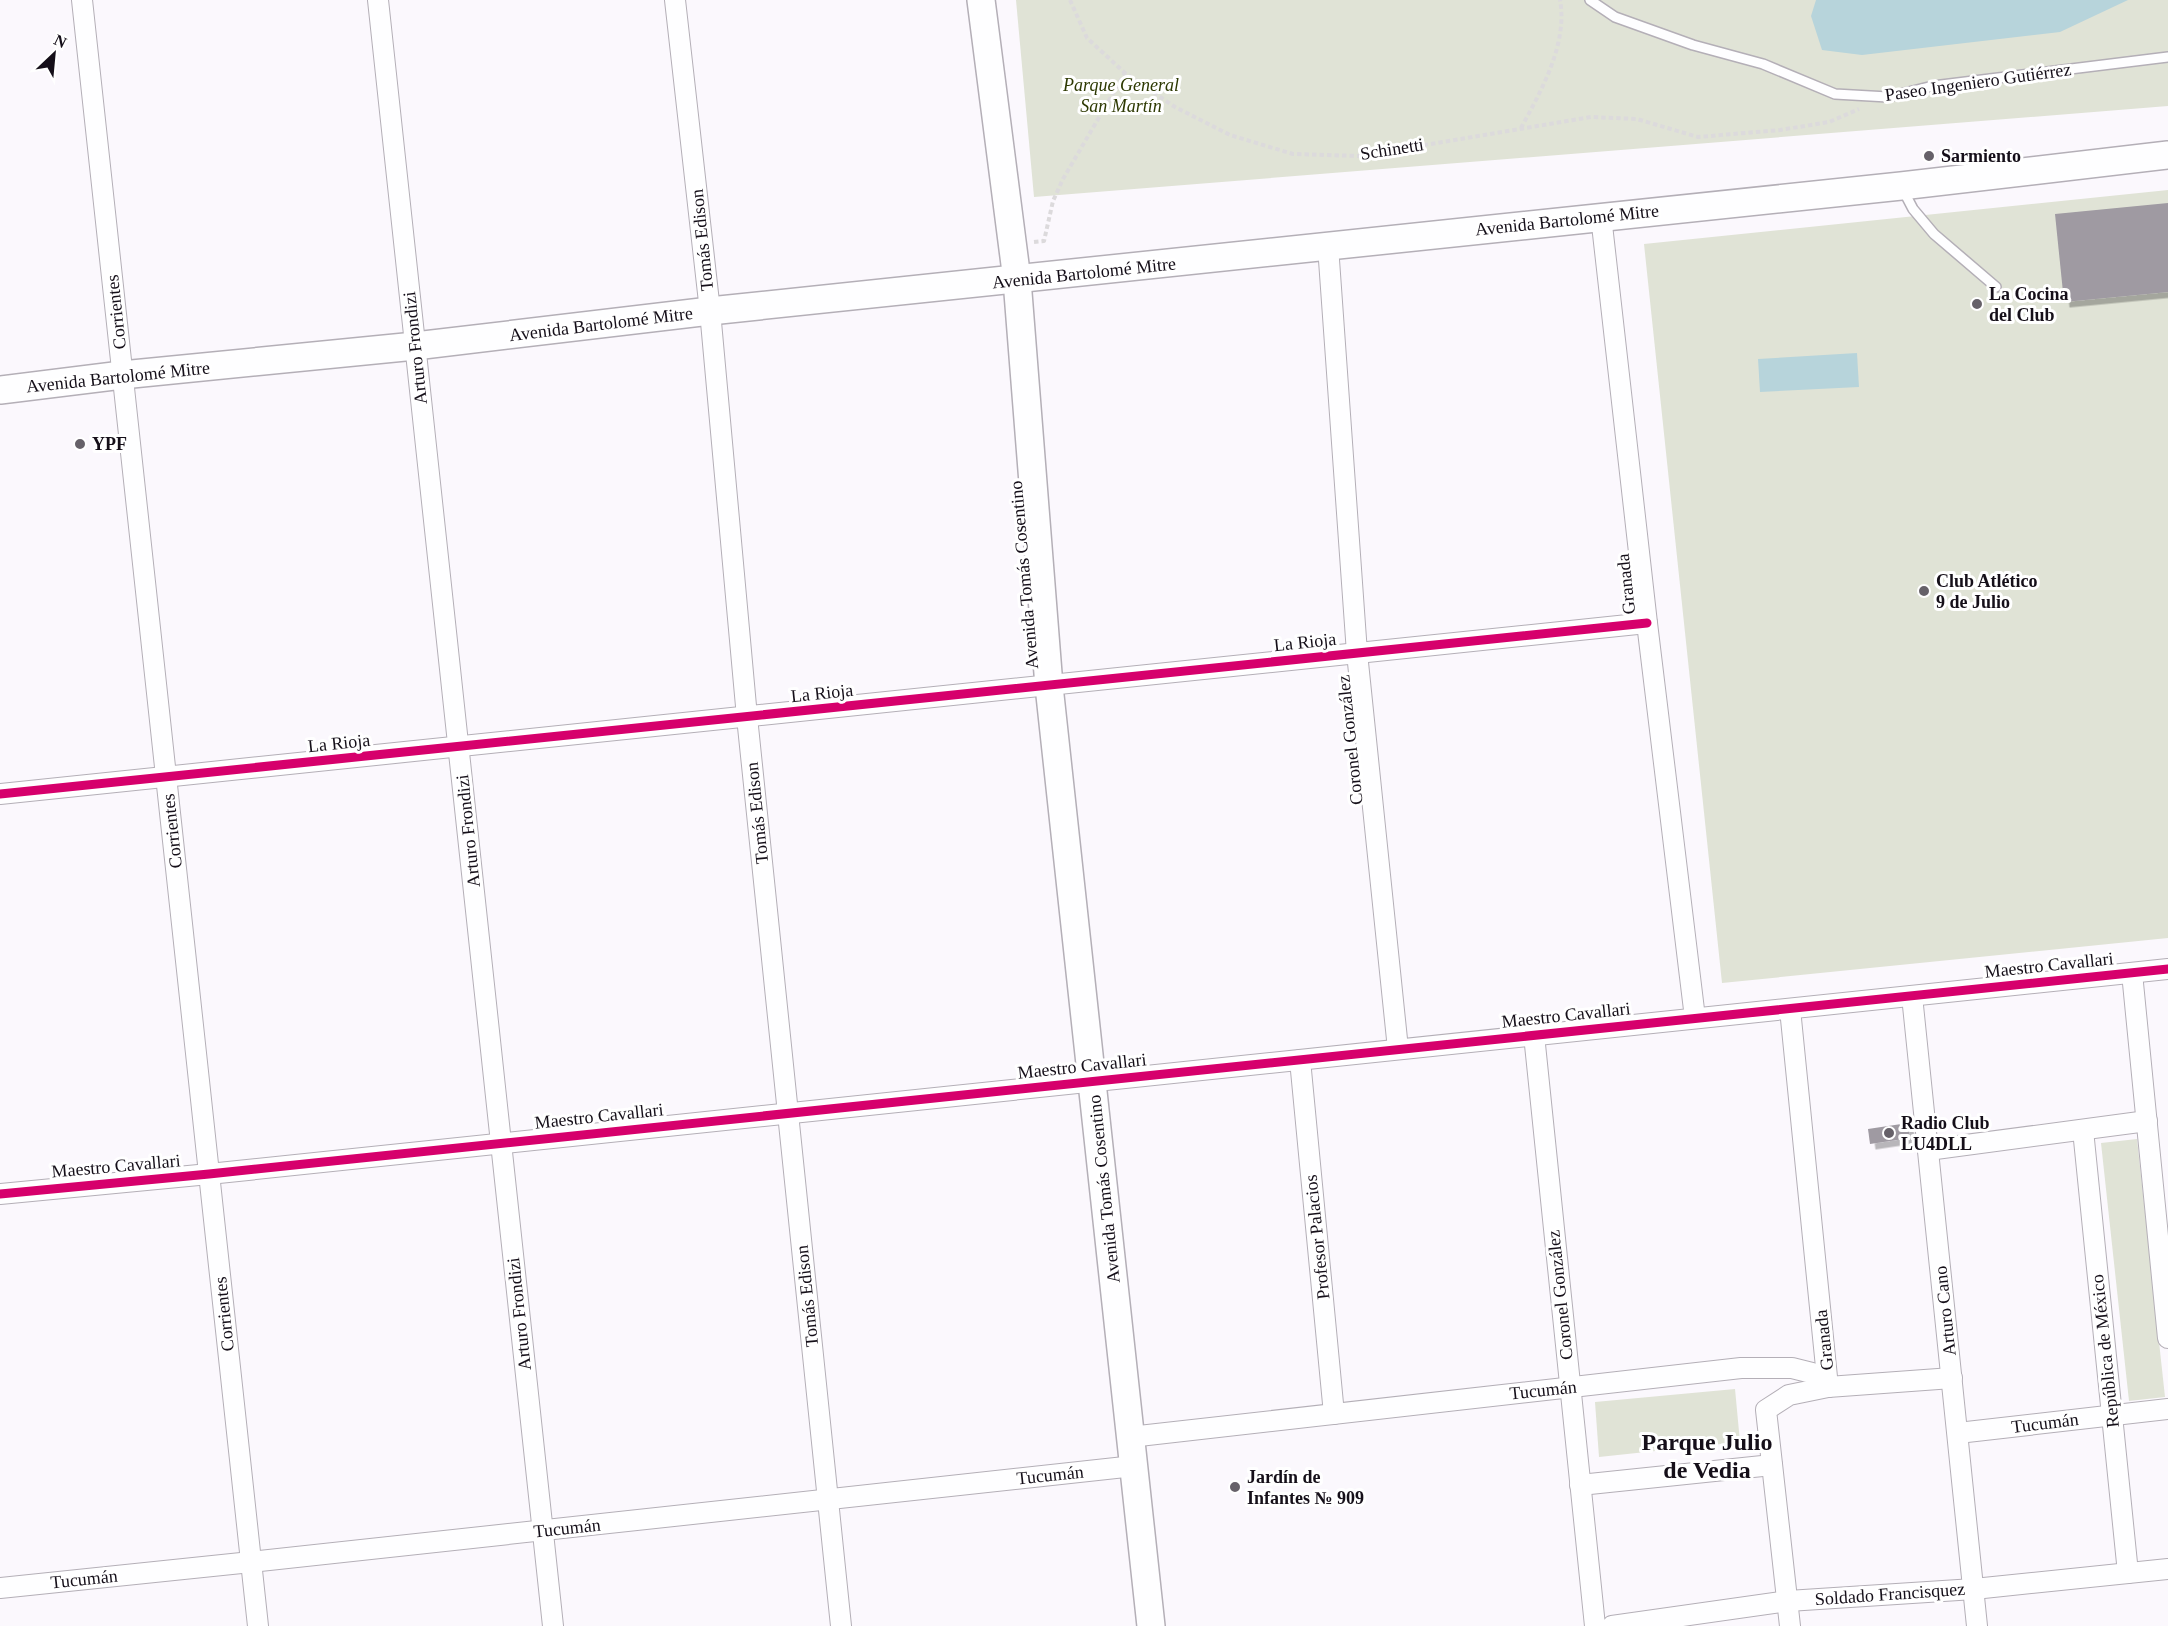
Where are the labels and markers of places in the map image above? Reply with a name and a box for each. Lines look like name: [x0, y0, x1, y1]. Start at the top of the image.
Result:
place label: Sarmiento: [1941, 146, 2021, 166]
marker: Sarmiento: [1922, 149, 1936, 163]
place label: La Cocina del Club: [1989, 284, 2069, 325]
marker: La Cocina del Club: [1970, 297, 1984, 311]
place label: YPF: [92, 434, 127, 454]
marker: YPF: [73, 437, 87, 451]
place label: Club Atlético 9 de Julio: [1936, 571, 2038, 612]
marker: Club Atlético 9 de Julio: [1917, 584, 1931, 598]
place label: Radio Club LU4DLL: [1901, 1113, 1990, 1154]
marker: Radio Club LU4DLL: [1882, 1126, 1896, 1140]
place label: Jardín de Infantes № 909: [1247, 1467, 1364, 1508]
marker: Jardín de Infantes № 909: [1228, 1480, 1242, 1494]

